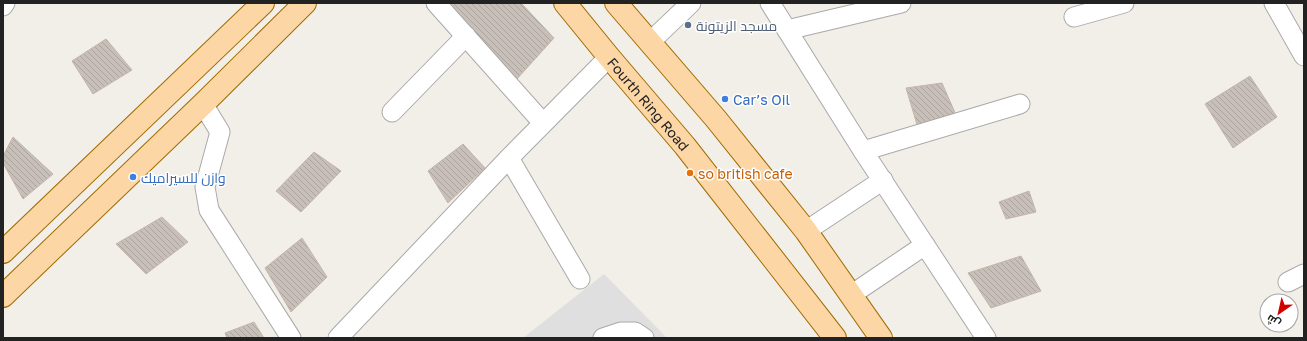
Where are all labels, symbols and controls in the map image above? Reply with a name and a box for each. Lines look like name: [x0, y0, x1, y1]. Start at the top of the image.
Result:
place label: مسجد الزيتونة: [696, 17, 777, 34]
marker: مسجد الزيتونة: [683, 20, 693, 30]
street label: Fourth Ring Road: [604, 54, 693, 154]
place label: Car’s Oil: [733, 91, 790, 108]
marker: Car’s Oil: [720, 94, 730, 104]
place label: so british cafe: [698, 165, 793, 182]
marker: so british cafe: [685, 168, 695, 178]
place label: وازن للسيراميك: [141, 169, 226, 186]
marker: وازن للسيراميك: [128, 172, 138, 182]
north arrow: [1259, 293, 1299, 333]
text: ش: [1264, 312, 1283, 331]

